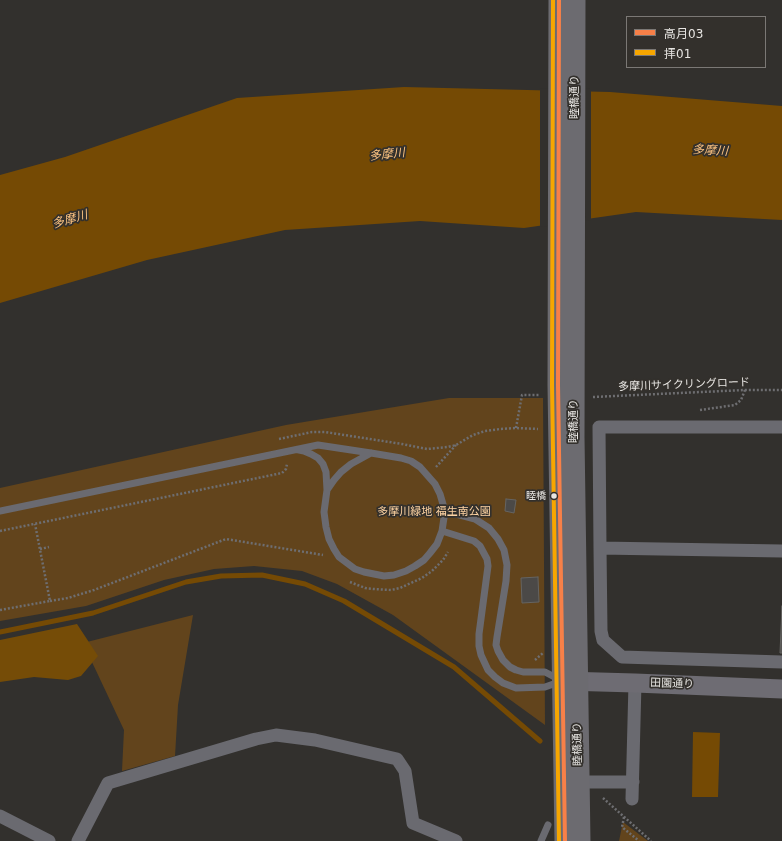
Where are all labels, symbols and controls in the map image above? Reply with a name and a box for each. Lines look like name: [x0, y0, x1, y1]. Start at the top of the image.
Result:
legend: [626, 16, 766, 68]
text: 高月03: [664, 27, 703, 41]
text: 拝01: [664, 47, 691, 61]
street label: 睦橋通り: [568, 75, 582, 119]
water label: 多摩川: [692, 143, 728, 159]
water label: 多摩川: [368, 146, 406, 164]
water label: 多摩川: [51, 208, 89, 232]
street label: 多摩川サイクリングロード: [618, 376, 750, 394]
street label: 睦橋通り: [567, 399, 581, 443]
place label: 睦橋: [526, 490, 546, 502]
marker: 睦橋: [549, 491, 559, 501]
park label: 多摩川緑地 福生南公園: [377, 505, 491, 519]
street label: 田園通り: [650, 677, 694, 691]
street label: 睦橋通り: [571, 722, 585, 766]

